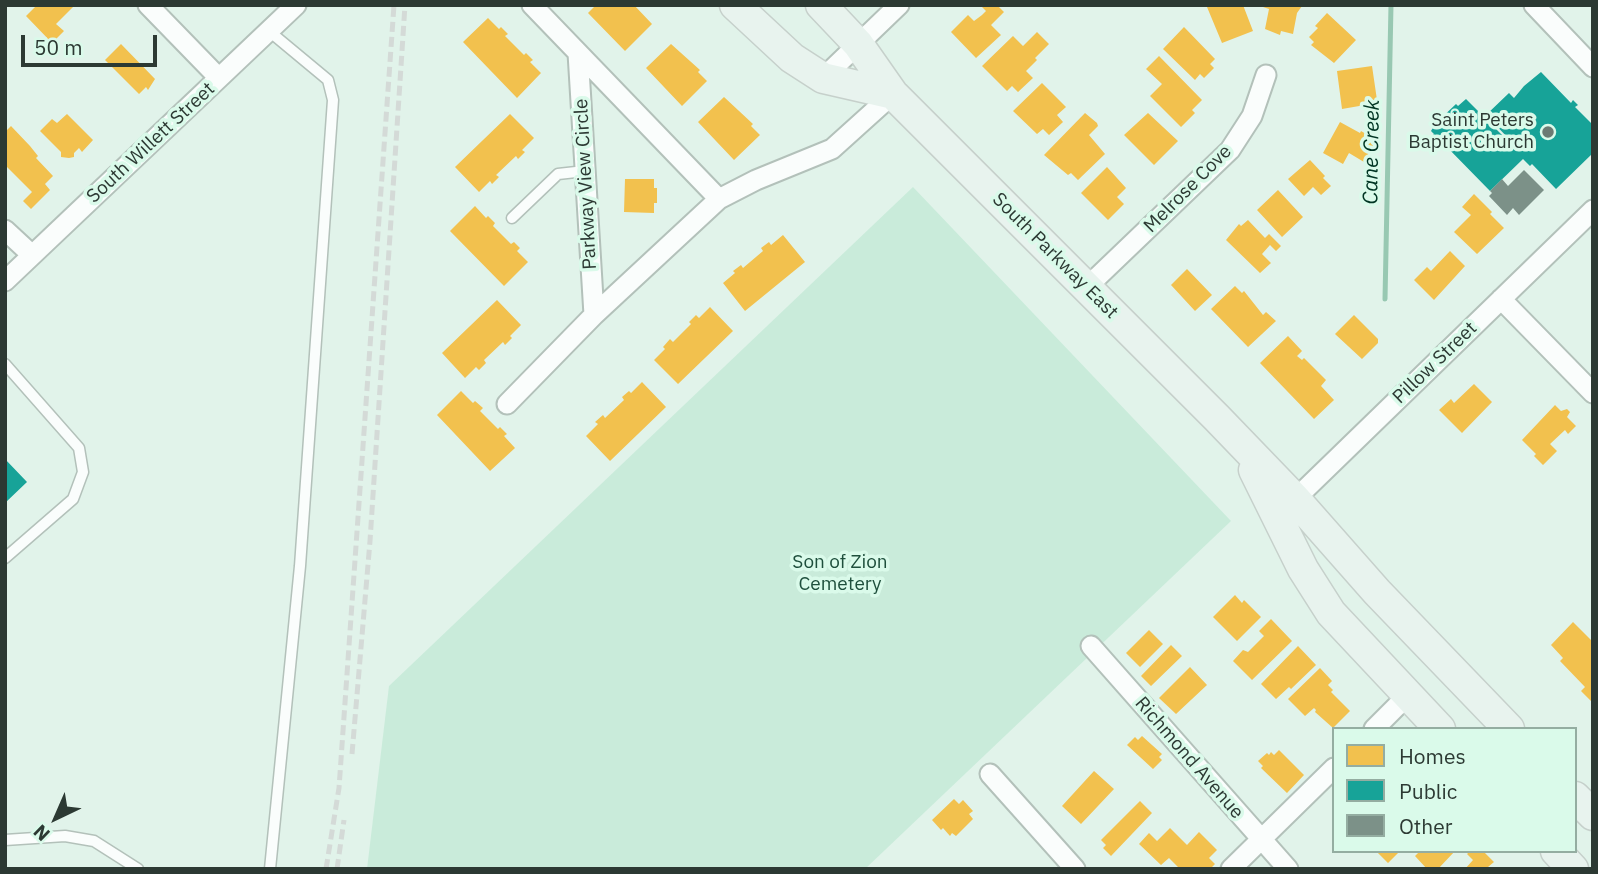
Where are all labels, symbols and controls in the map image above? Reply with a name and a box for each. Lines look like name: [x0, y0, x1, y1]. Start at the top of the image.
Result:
scale bar: [24, 21, 161, 65]
text: 50 m: [34, 33, 83, 61]
street label: South Willett Street: [82, 78, 220, 208]
street label: Parkway View Circle: [570, 98, 602, 270]
water label: Cane Creek: [1358, 99, 1386, 205]
place label: Saint Peters Baptist Church: [1408, 110, 1534, 154]
marker: Saint Peters Baptist Church: [1540, 124, 1556, 140]
street label: Melrose Cove: [1139, 140, 1237, 238]
street label: South Parkway East: [987, 188, 1123, 324]
street label: Pillow Street: [1388, 317, 1482, 409]
park label: Son of Zion Cemetery: [792, 552, 888, 596]
street label: Richmond Avenue: [1130, 692, 1248, 824]
legend: [1332, 727, 1577, 853]
text: Homes: [1399, 742, 1466, 770]
text: Public: [1399, 777, 1457, 805]
north arrow: [21, 783, 91, 853]
text: Other: [1399, 812, 1452, 840]
text: N: [28, 820, 55, 847]

